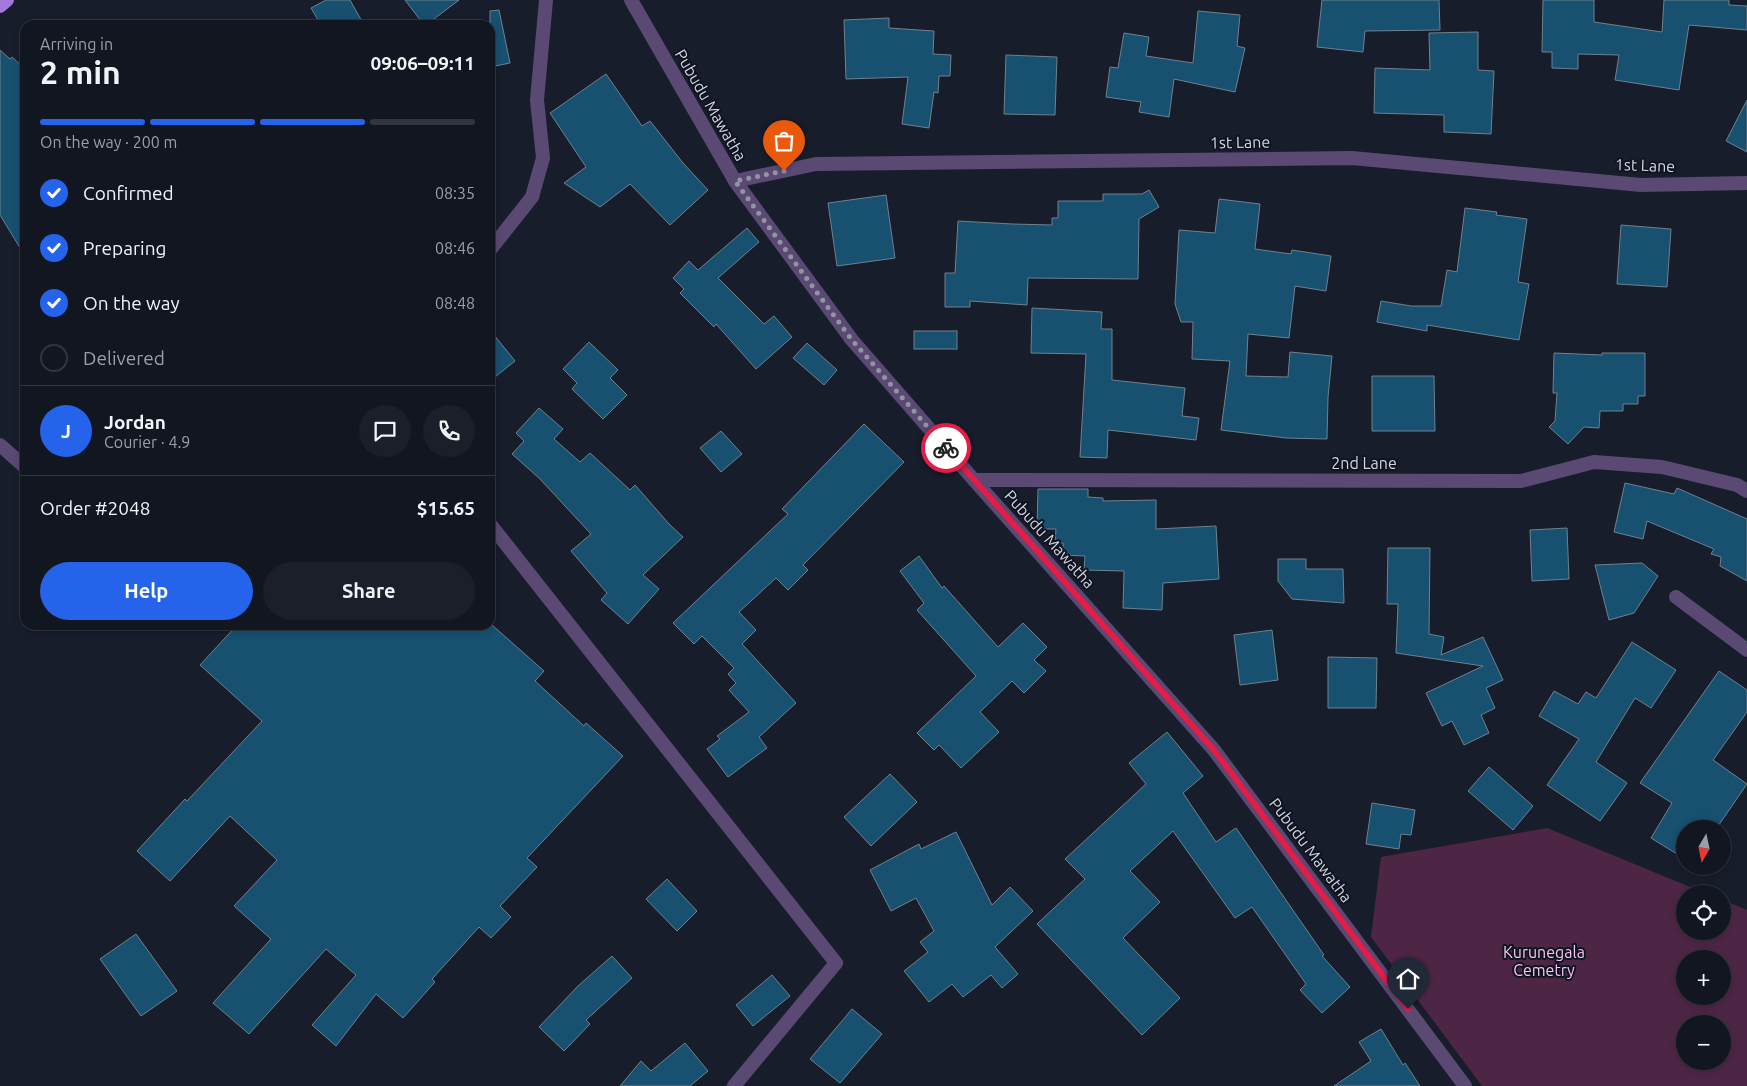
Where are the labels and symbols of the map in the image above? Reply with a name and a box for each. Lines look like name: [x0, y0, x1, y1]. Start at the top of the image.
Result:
street label: Pubudu Mawatha: [672, 46, 750, 164]
pin: [763, 120, 805, 171]
street label: 1st Lane: [1210, 132, 1270, 152]
street label: 1st Lane: [1615, 155, 1675, 175]
courier: [921, 423, 971, 473]
street label: 2nd Lane: [1331, 454, 1397, 472]
street label: Pubudu Mawatha: [1001, 486, 1099, 592]
street label: Pubudu Mawatha: [1266, 794, 1356, 906]
north arrow: [1676, 820, 1731, 875]
park label: Kurunegala Cemetry: [1503, 943, 1585, 979]
pin: [1387, 958, 1429, 1009]

